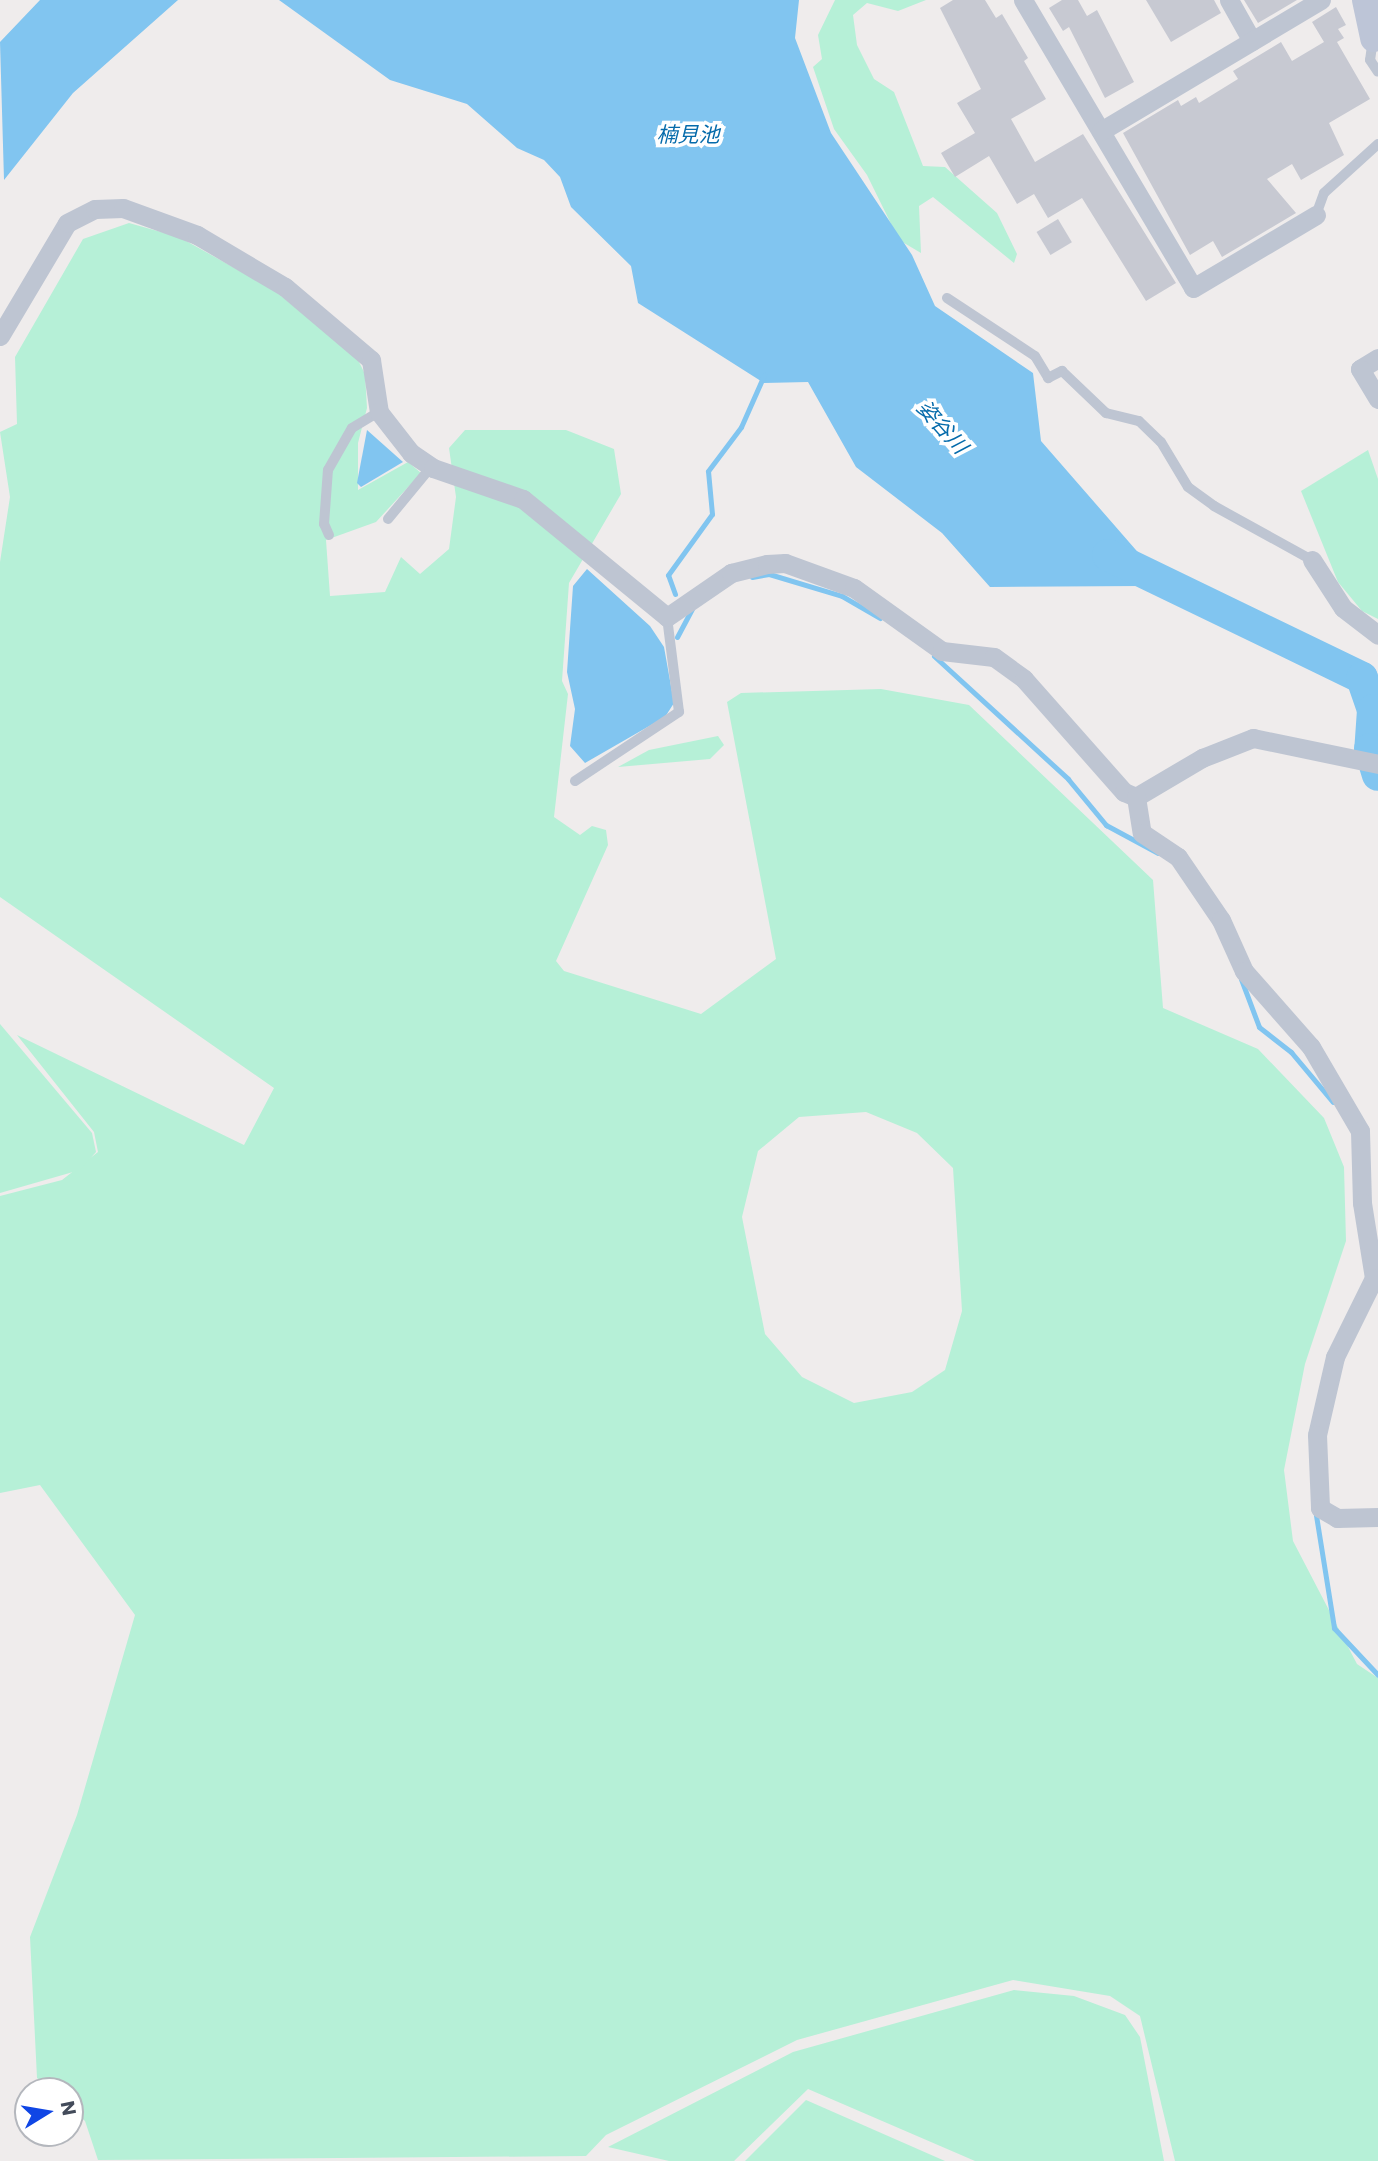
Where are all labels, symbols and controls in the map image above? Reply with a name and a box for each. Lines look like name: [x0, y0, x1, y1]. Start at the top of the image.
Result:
water label: 楠見池: [657, 122, 719, 148]
water label: 姿谷川: [912, 395, 972, 459]
north arrow: [14, 2077, 84, 2147]
text: N: [54, 2099, 83, 2118]

